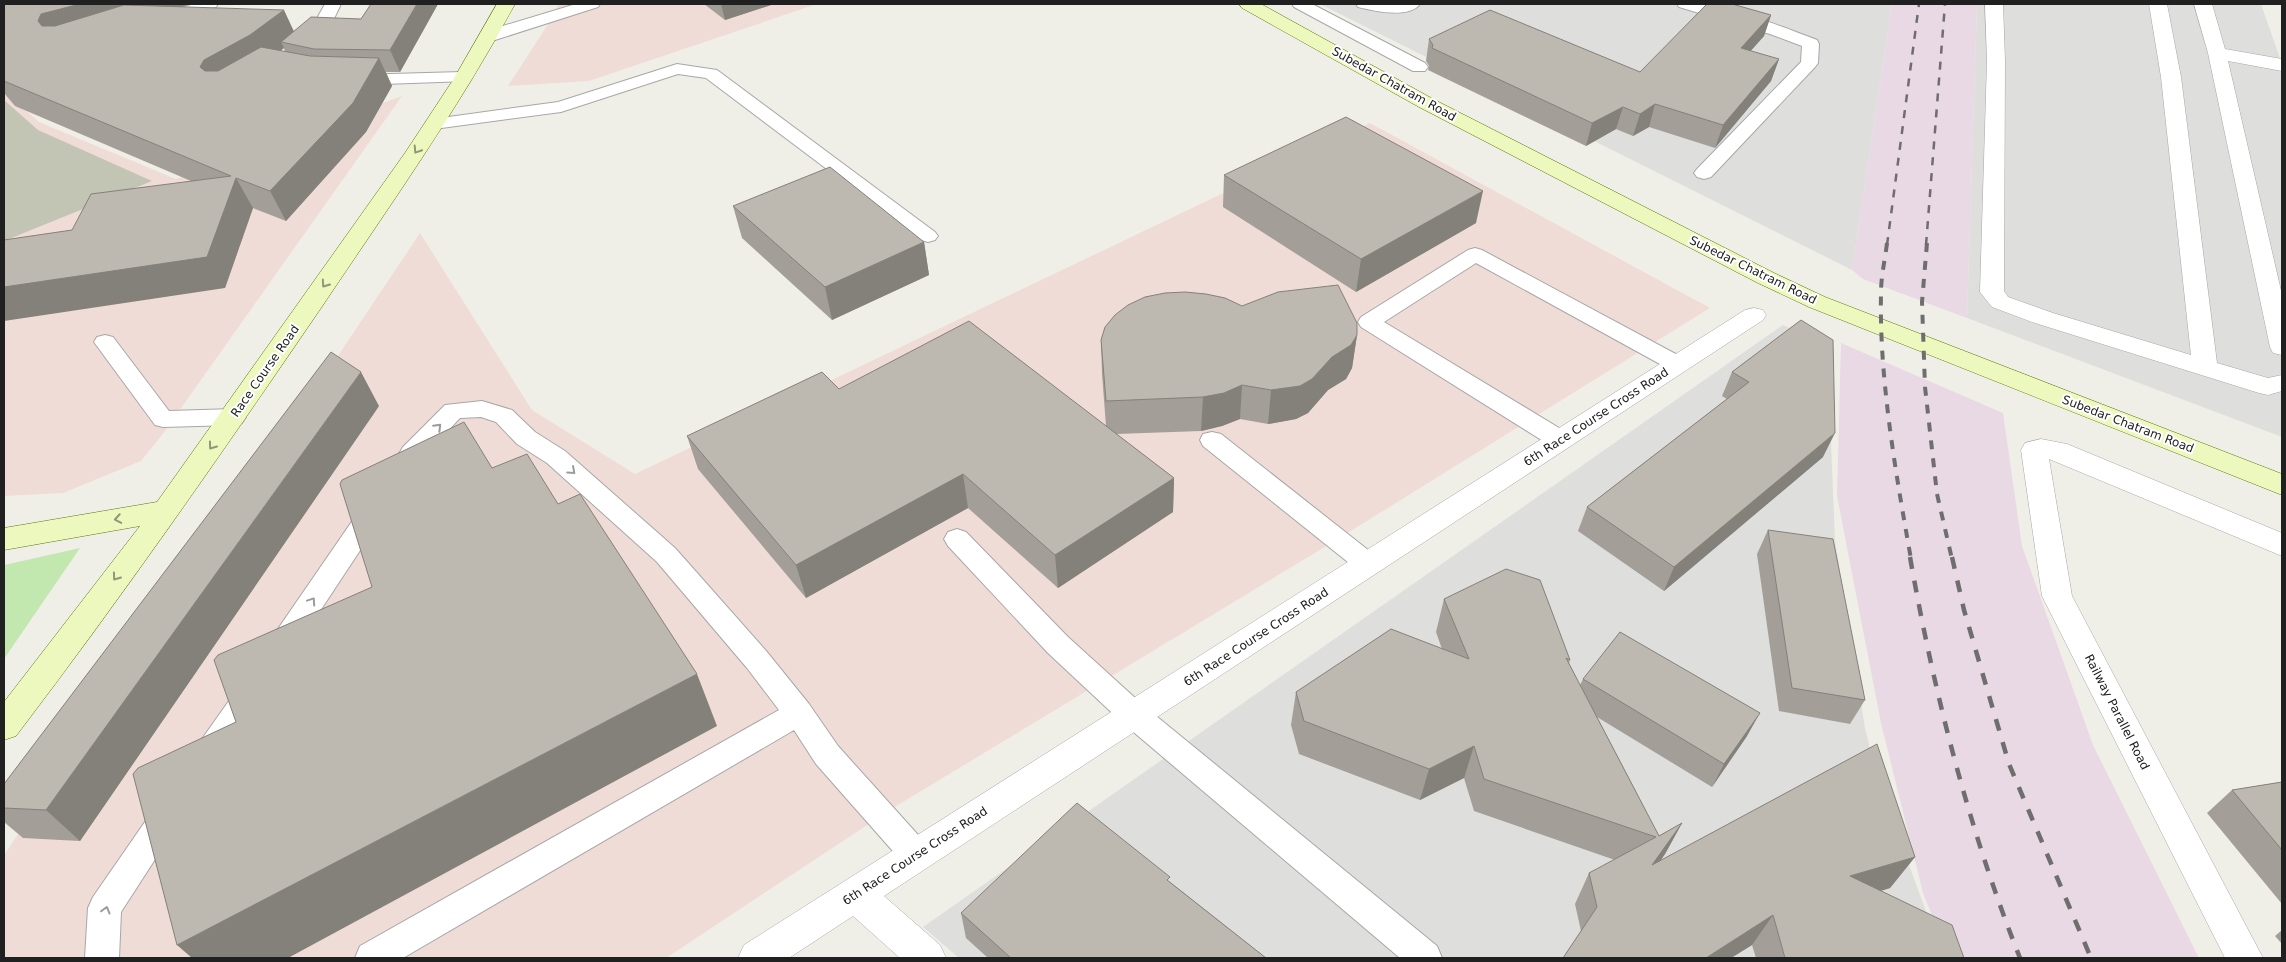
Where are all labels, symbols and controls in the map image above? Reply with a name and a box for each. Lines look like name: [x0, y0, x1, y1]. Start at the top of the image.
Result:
street label: Subedar Chatram Road: [1329, 44, 1459, 124]
one-way arrow: [414, 144, 423, 154]
street label: Subedar Chatram Road: [1687, 233, 1819, 307]
one-way arrow: [322, 278, 331, 288]
street label: Race Course Road: [228, 322, 302, 420]
street label: 6th Race Course Cross Road: [1521, 365, 1671, 469]
street label: Subedar Chatram Road: [2060, 392, 2196, 456]
one-way arrow: [432, 423, 441, 432]
one-way arrow: [209, 440, 218, 450]
one-way arrow: [567, 466, 576, 475]
one-way arrow: [113, 513, 121, 524]
one-way arrow: [114, 571, 122, 580]
street label: 6th Race Course Cross Road: [1181, 585, 1331, 689]
one-way arrow: [306, 597, 315, 606]
street label: Railway Parallel Road: [2082, 652, 2152, 772]
street label: 6th Race Course Cross Road: [840, 804, 990, 908]
one-way arrow: [101, 906, 111, 915]

